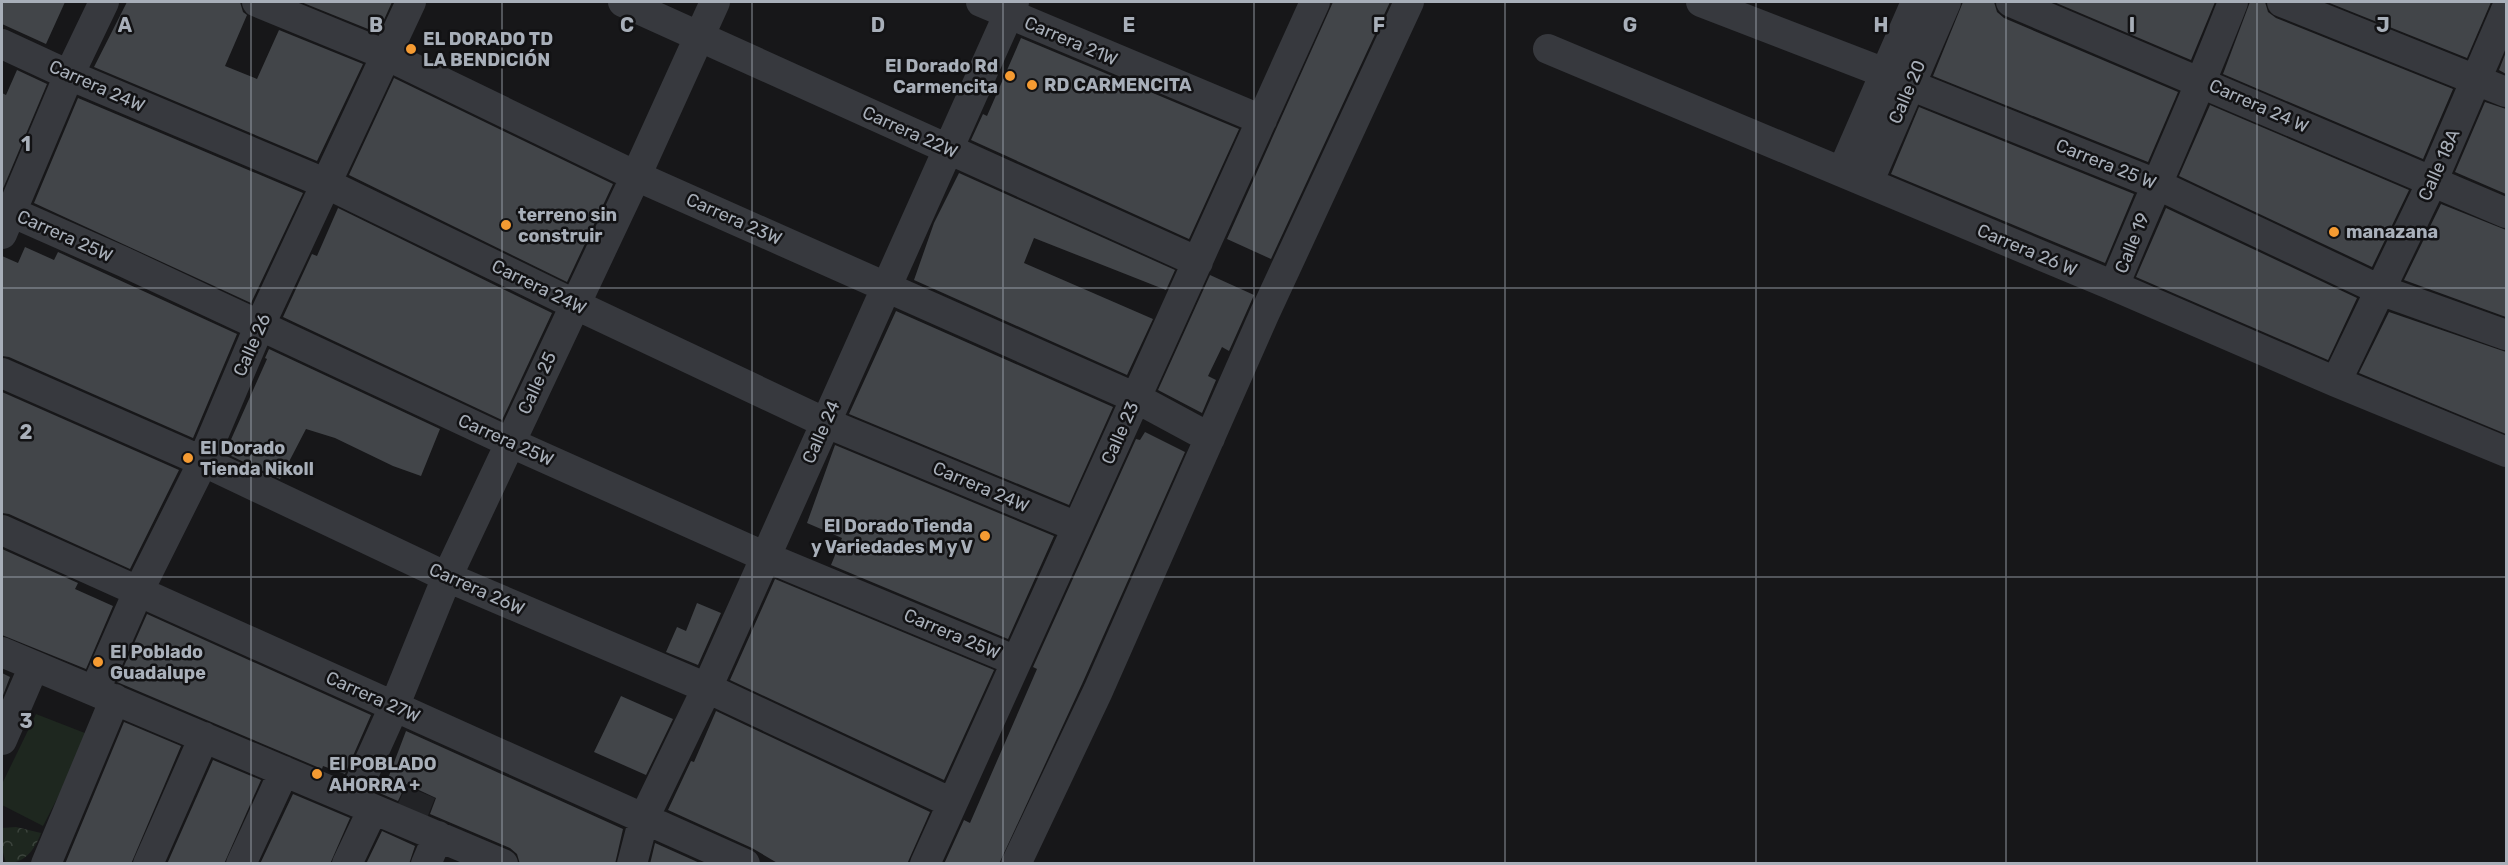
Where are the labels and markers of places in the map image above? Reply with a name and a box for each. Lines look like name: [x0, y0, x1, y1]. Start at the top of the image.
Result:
place label: EL DORADO TD LA BENDICIÓN: [423, 28, 553, 71]
marker: EL DORADO TD LA BENDICIÓN: [404, 42, 418, 56]
place label: El Dorado Rd Carmencita: [885, 55, 998, 98]
marker: El Dorado Rd Carmencita: [1003, 69, 1017, 83]
place label: RD CARMENCITA: [1044, 74, 1192, 96]
marker: RD CARMENCITA: [1025, 78, 1039, 92]
place label: terreno sin construir: [518, 204, 617, 247]
marker: terreno sin construir: [499, 218, 513, 232]
place label: manazana: [2346, 221, 2438, 243]
marker: manazana: [2327, 225, 2341, 239]
place label: El Dorado Tienda Nikoll: [200, 437, 314, 480]
marker: El Dorado Tienda Nikoll: [181, 451, 195, 465]
place label: El Dorado Tienda y Variedades M y V: [811, 515, 974, 558]
marker: El Dorado Tienda y Variedades M y V: [978, 529, 992, 543]
place label: El Poblado Guadalupe: [110, 641, 206, 684]
marker: El Poblado Guadalupe: [91, 655, 105, 669]
place label: El POBLADO AHORRA +: [329, 753, 436, 796]
marker: El POBLADO AHORRA +: [310, 767, 324, 781]

